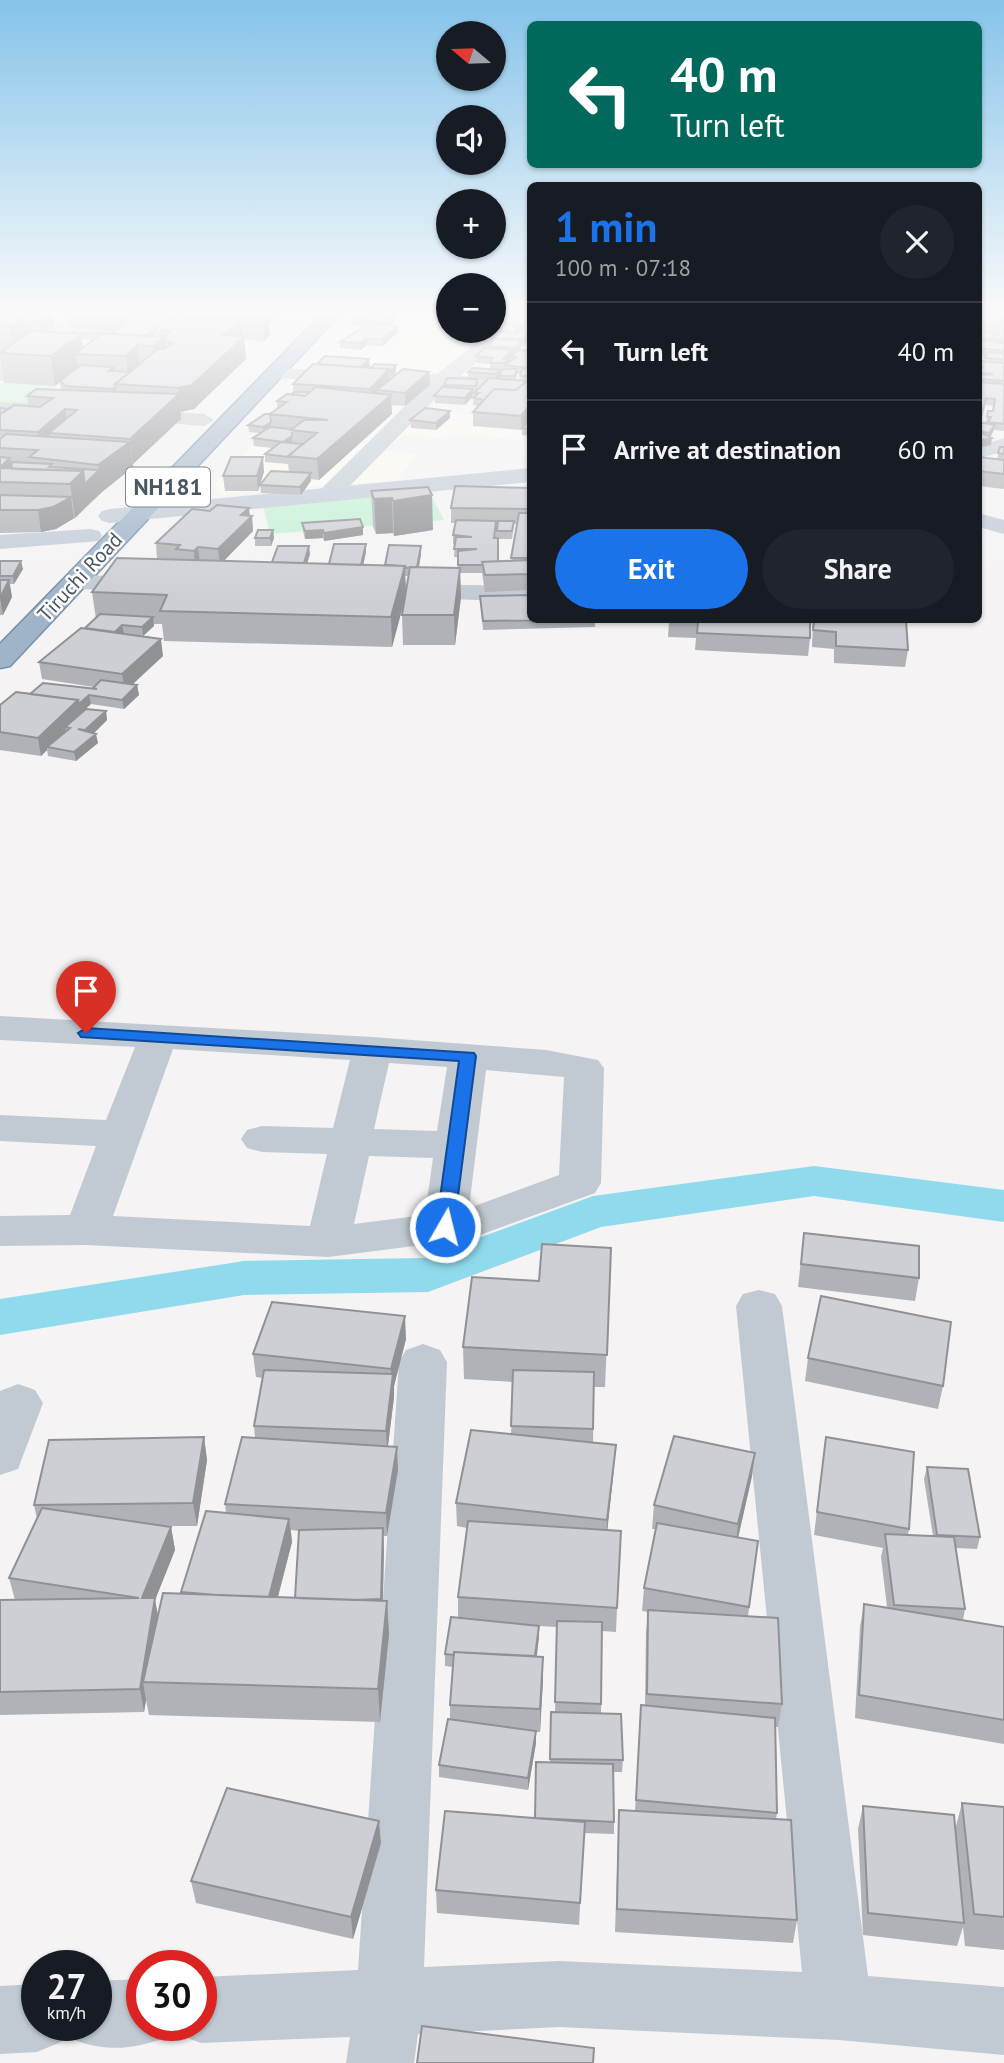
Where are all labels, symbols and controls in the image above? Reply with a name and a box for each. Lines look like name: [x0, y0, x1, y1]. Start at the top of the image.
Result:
north arrow: [436, 21, 506, 91]
map controls: [436, 21, 506, 343]
text: 40 m: [670, 42, 777, 106]
icon: left: [555, 49, 646, 140]
text: Turn left: [670, 104, 785, 146]
button: sound: [436, 105, 506, 175]
button: +: [436, 189, 506, 259]
text: 1 min: [555, 199, 657, 254]
button: close: [880, 205, 954, 279]
text: 100 m · 07:18: [555, 253, 691, 282]
button: −: [436, 273, 506, 343]
icon: left: [555, 332, 593, 370]
text: Turn left: [614, 335, 708, 368]
text: 40 m: [898, 335, 954, 368]
icon: arrive: [555, 430, 593, 468]
text: Arrive at destination: [614, 433, 841, 466]
text: 60 m: [898, 433, 954, 466]
road number: NH181: [126, 467, 210, 506]
street label: Tiruchi Road: [31, 526, 128, 627]
button: Exit: [555, 529, 748, 609]
button: Share: [762, 529, 954, 609]
pin: [56, 961, 116, 1033]
icon: arrive: [67, 972, 105, 1010]
position arrow: [408, 1190, 482, 1264]
speed limit sign: 30: [126, 1950, 217, 2041]
text: 27: [47, 1963, 86, 2009]
text: km/h: [47, 2001, 86, 2024]

